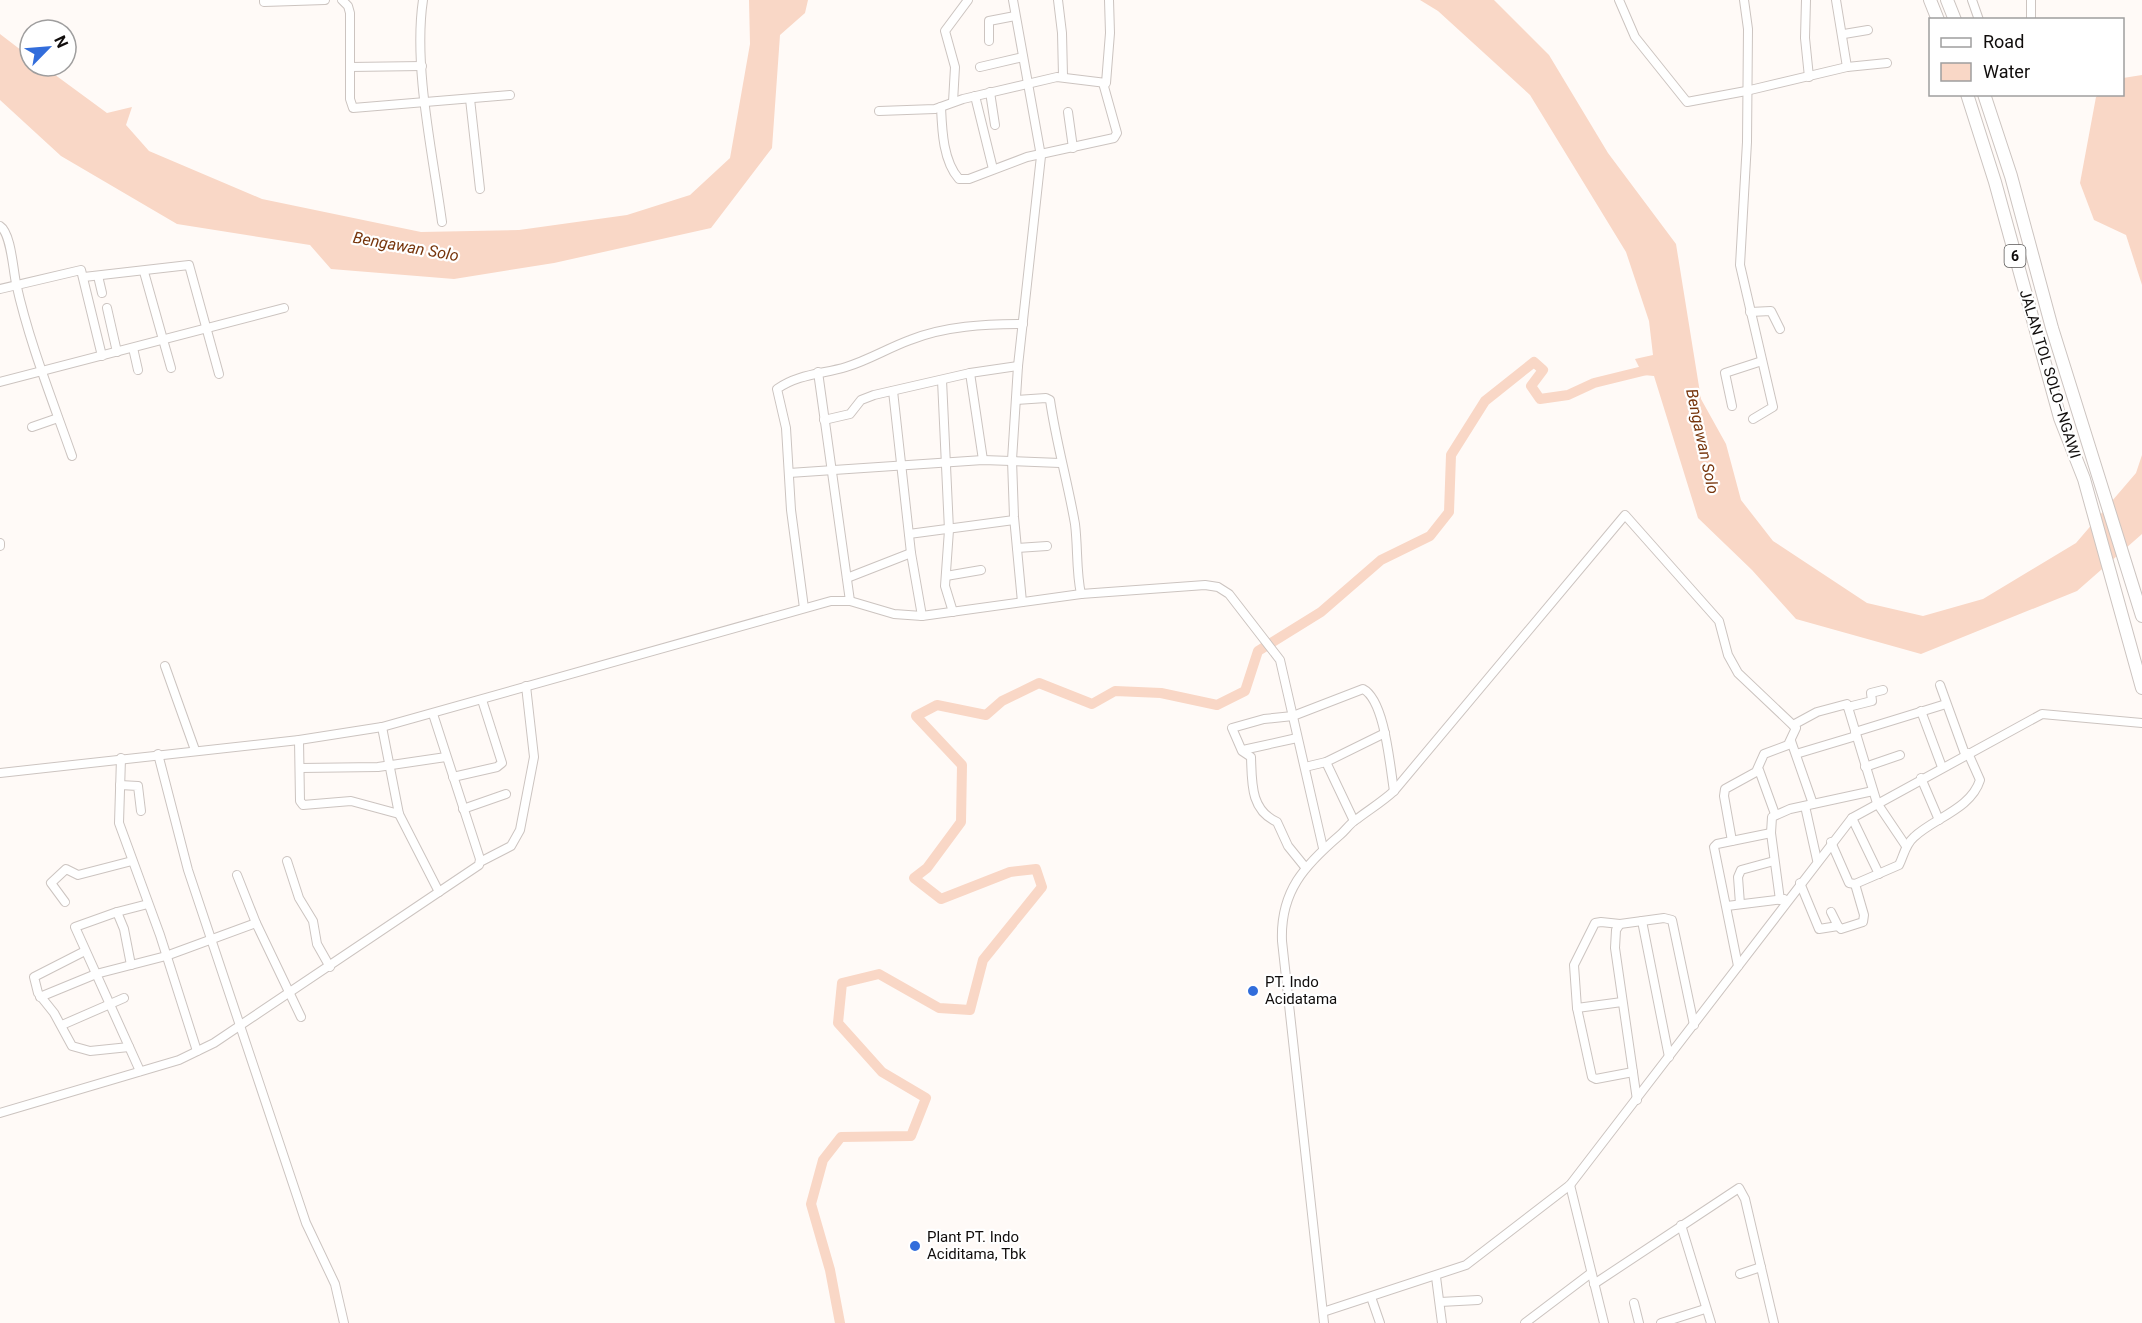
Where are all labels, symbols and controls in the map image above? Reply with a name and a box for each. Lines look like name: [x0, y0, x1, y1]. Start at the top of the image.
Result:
north arrow: [18, 18, 78, 78]
legend: [1929, 18, 2124, 96]
text: Road: [1983, 31, 2024, 52]
text: N: [50, 33, 72, 51]
text: Water: [1983, 61, 2030, 82]
water label: Bengawan Solo: [352, 228, 460, 265]
road number: 6: [2004, 245, 2026, 267]
street label: JALAN TOL SOLO–NGAWI: [2016, 287, 2084, 461]
water label: Bengawan Solo: [1682, 387, 1723, 496]
place label: PT. Indo Acidatama: [1265, 973, 1337, 1008]
marker: PT. Indo Acidatama: [1246, 984, 1260, 998]
place label: Plant PT. Indo Aciditama, Tbk: [927, 1228, 1027, 1263]
marker: Plant PT. Indo Aciditama, Tbk: [908, 1239, 922, 1253]

